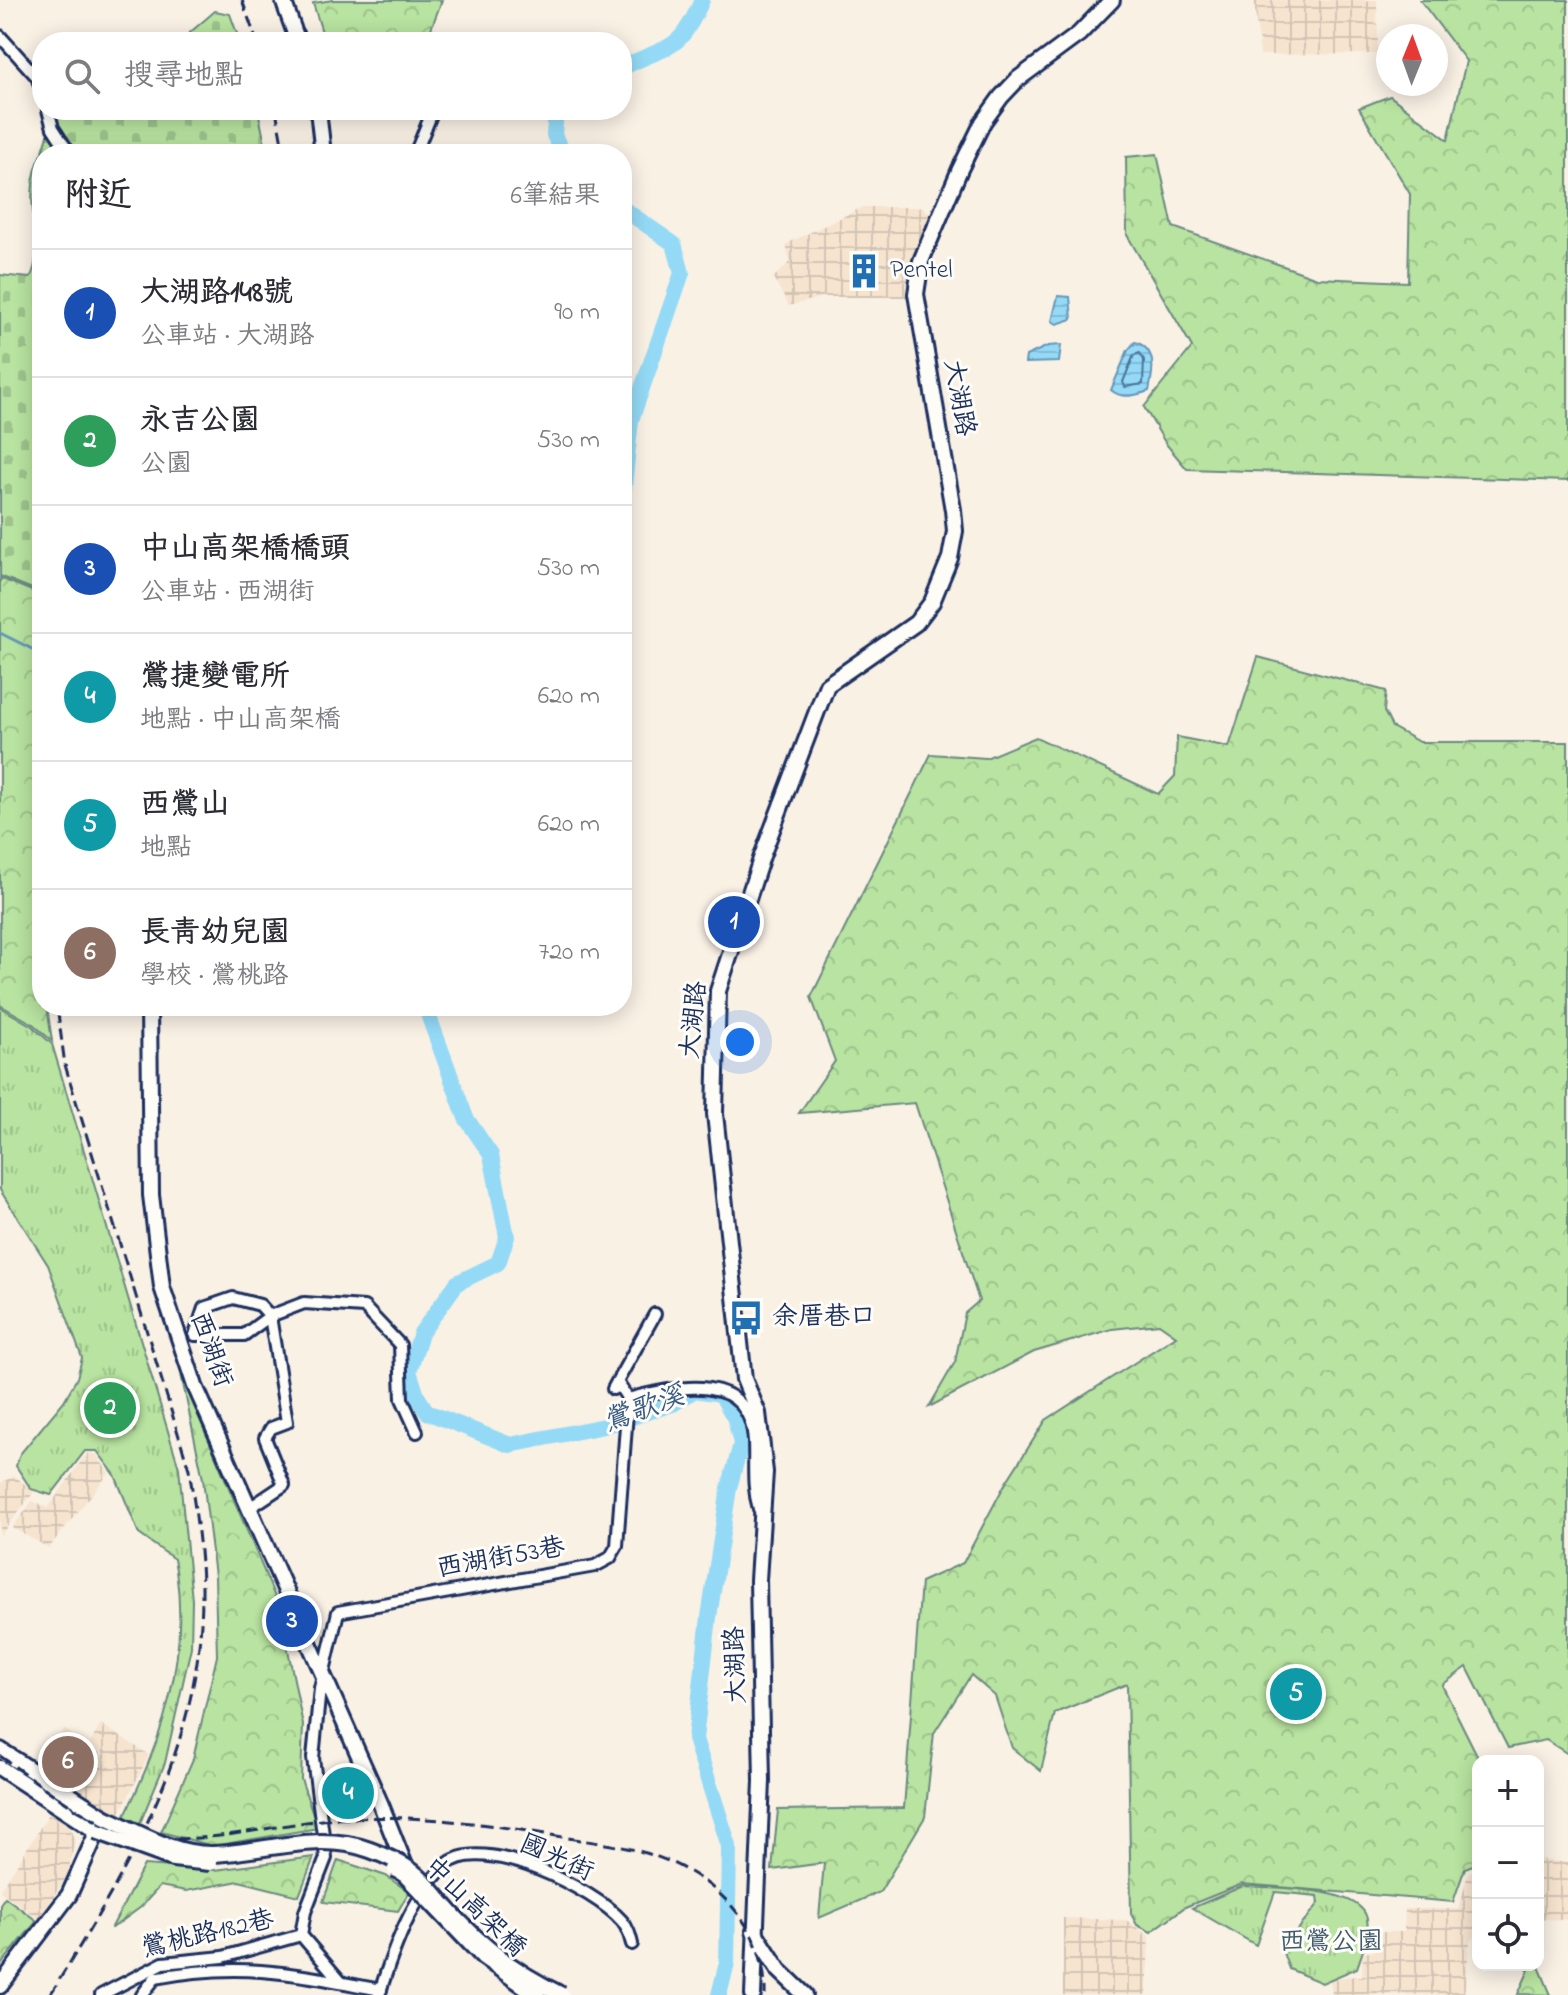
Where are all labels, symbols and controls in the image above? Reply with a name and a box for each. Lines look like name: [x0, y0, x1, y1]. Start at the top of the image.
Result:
north arrow: [1376, 24, 1448, 96]
search box: [32, 32, 632, 120]
icon: search: [60, 54, 104, 98]
text: 搜尋地點: [124, 55, 244, 99]
text: 附近: [64, 172, 132, 222]
text: 6筆結果: [511, 178, 600, 216]
building icon: Pentel: [845, 252, 883, 290]
place label: Pentel: [890, 252, 953, 290]
text: 大湖路148號: [140, 272, 293, 316]
text: 1: [86, 294, 94, 332]
text: 90 m: [554, 294, 600, 332]
text: 公車站 · 大湖路: [140, 318, 315, 356]
street label: 大湖路: [933, 356, 983, 440]
text: 永吉公園: [140, 400, 260, 444]
text: 2: [84, 422, 96, 460]
text: 530 m: [536, 422, 600, 460]
text: 公園: [140, 446, 192, 484]
text: 中山高架橋橋頭: [140, 528, 350, 572]
text: 3: [85, 550, 95, 588]
text: 530 m: [536, 550, 600, 588]
text: 公車站 · 西湖街: [140, 574, 315, 612]
text: 鶯捷變電所: [140, 656, 290, 700]
text: 4: [85, 678, 95, 716]
text: 620 m: [538, 678, 600, 716]
text: 地點 · 中山高架橋: [140, 702, 341, 740]
text: 西鶯山: [140, 784, 230, 828]
text: 5: [83, 806, 97, 844]
text: 620 m: [538, 806, 600, 844]
text: 地點: [140, 830, 192, 868]
pin: 1: [708, 892, 760, 952]
text: 長青幼兒園: [140, 912, 290, 956]
text: 6: [84, 934, 96, 972]
text: 720 m: [538, 934, 600, 972]
text: 學校 · 鶯桃路: [140, 958, 289, 996]
street label: 大湖路: [672, 979, 718, 1061]
your location: [720, 1022, 760, 1062]
bus stop icon: 余厝巷口: [727, 1299, 765, 1337]
place label: 余厝巷口: [772, 1299, 876, 1337]
street label: 西湖街: [179, 1307, 241, 1393]
water label: 鶯歌溪: [598, 1376, 692, 1444]
pin: 2: [84, 1378, 136, 1438]
street label: 西湖街53巷: [434, 1529, 568, 1589]
pin: 3: [266, 1591, 318, 1651]
street label: 大湖路: [717, 1625, 757, 1705]
pin: 5: [1270, 1664, 1322, 1724]
pin: 6: [42, 1732, 94, 1792]
map controls: [1472, 1755, 1544, 1971]
button: +: [1472, 1755, 1544, 1827]
pin: 4: [322, 1763, 374, 1823]
street label: 國光街: [513, 1826, 599, 1892]
button: −: [1472, 1827, 1544, 1899]
street label: 中山高架橋: [414, 1849, 534, 1967]
button: locate: [1472, 1899, 1544, 1971]
street label: 鶯桃路182巷: [138, 1901, 278, 1969]
park label: 西鶯公園: [1279, 1924, 1383, 1962]

